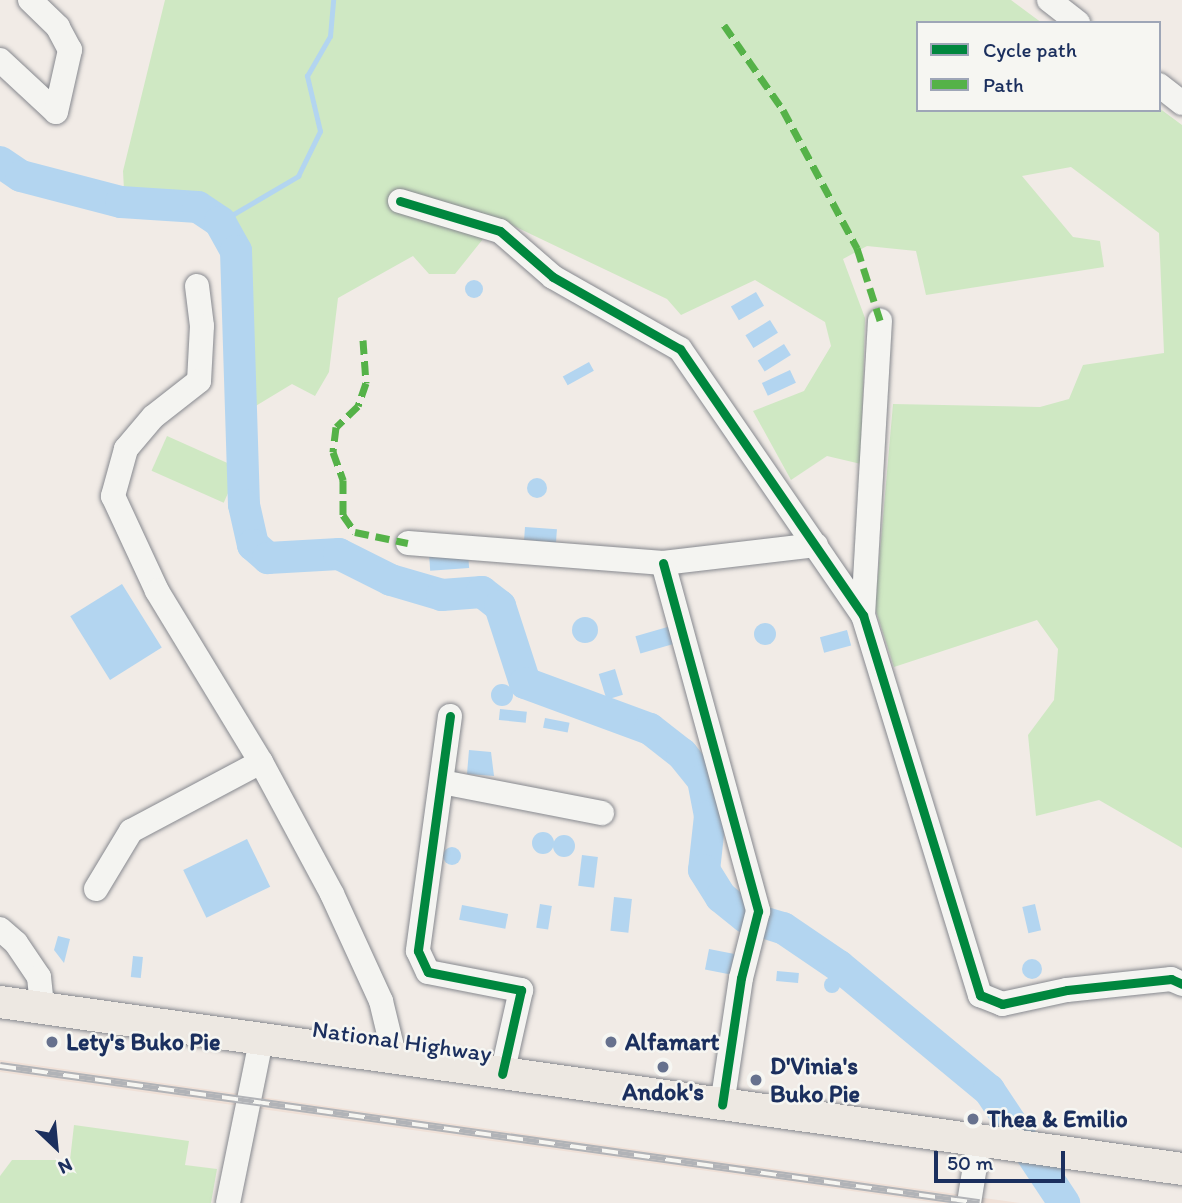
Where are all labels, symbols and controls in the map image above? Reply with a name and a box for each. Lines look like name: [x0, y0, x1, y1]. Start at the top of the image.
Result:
legend: [916, 21, 1161, 112]
text: Cycle path: [983, 37, 1077, 62]
text: Path: [983, 72, 1024, 97]
street label: National Highway: [311, 1014, 493, 1068]
place label: Lety's Buko Pie: [66, 1028, 221, 1056]
place label: Alfamart: [625, 1028, 719, 1056]
marker: Lety's Buko Pie: [44, 1034, 60, 1050]
marker: Alfamart: [603, 1034, 619, 1050]
place label: D'Vinia's Buko Pie: [770, 1052, 860, 1108]
marker: Andok's: [655, 1059, 671, 1075]
marker: D'Vinia's Buko Pie: [748, 1072, 764, 1088]
place label: Andok's: [622, 1078, 704, 1106]
place label: Thea & Emilio: [987, 1105, 1128, 1133]
marker: Thea & Emilio: [965, 1111, 981, 1127]
north arrow: [21, 1112, 91, 1182]
scale bar: [937, 1136, 1068, 1180]
text: 50 m: [947, 1150, 993, 1175]
text: N: [55, 1153, 76, 1179]

